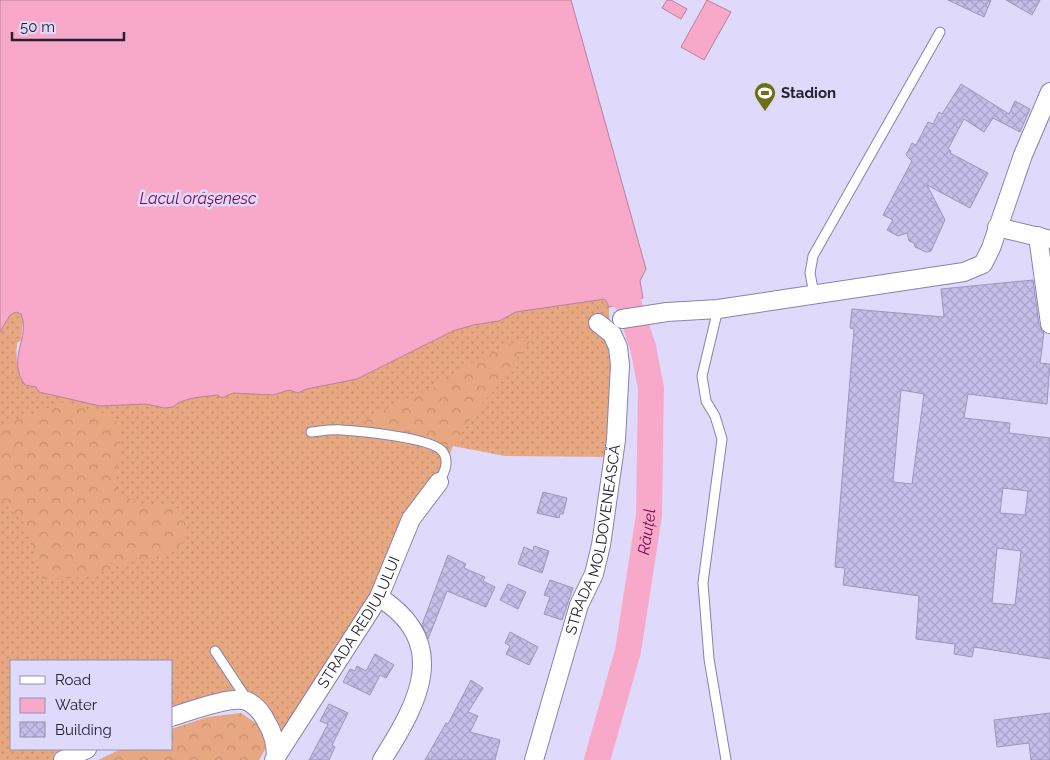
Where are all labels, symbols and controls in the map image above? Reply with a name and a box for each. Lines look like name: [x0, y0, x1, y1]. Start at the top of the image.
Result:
scale bar: [12, 10, 125, 42]
text: 50 m: [20, 18, 55, 36]
sports icon: Stadion: [753, 81, 777, 112]
place label: Stadion: [781, 84, 836, 102]
water label: Lacul orăşenesc: [140, 189, 257, 208]
street label: STRADA MOLDOVENEASCĂ: [562, 443, 624, 637]
water label: Răuțel: [633, 509, 659, 556]
street label: STRADA REDIULULUI: [314, 554, 404, 692]
legend: [10, 660, 172, 750]
text: Road: [55, 671, 91, 689]
text: Water: [55, 696, 98, 714]
text: Building: [55, 721, 112, 739]

